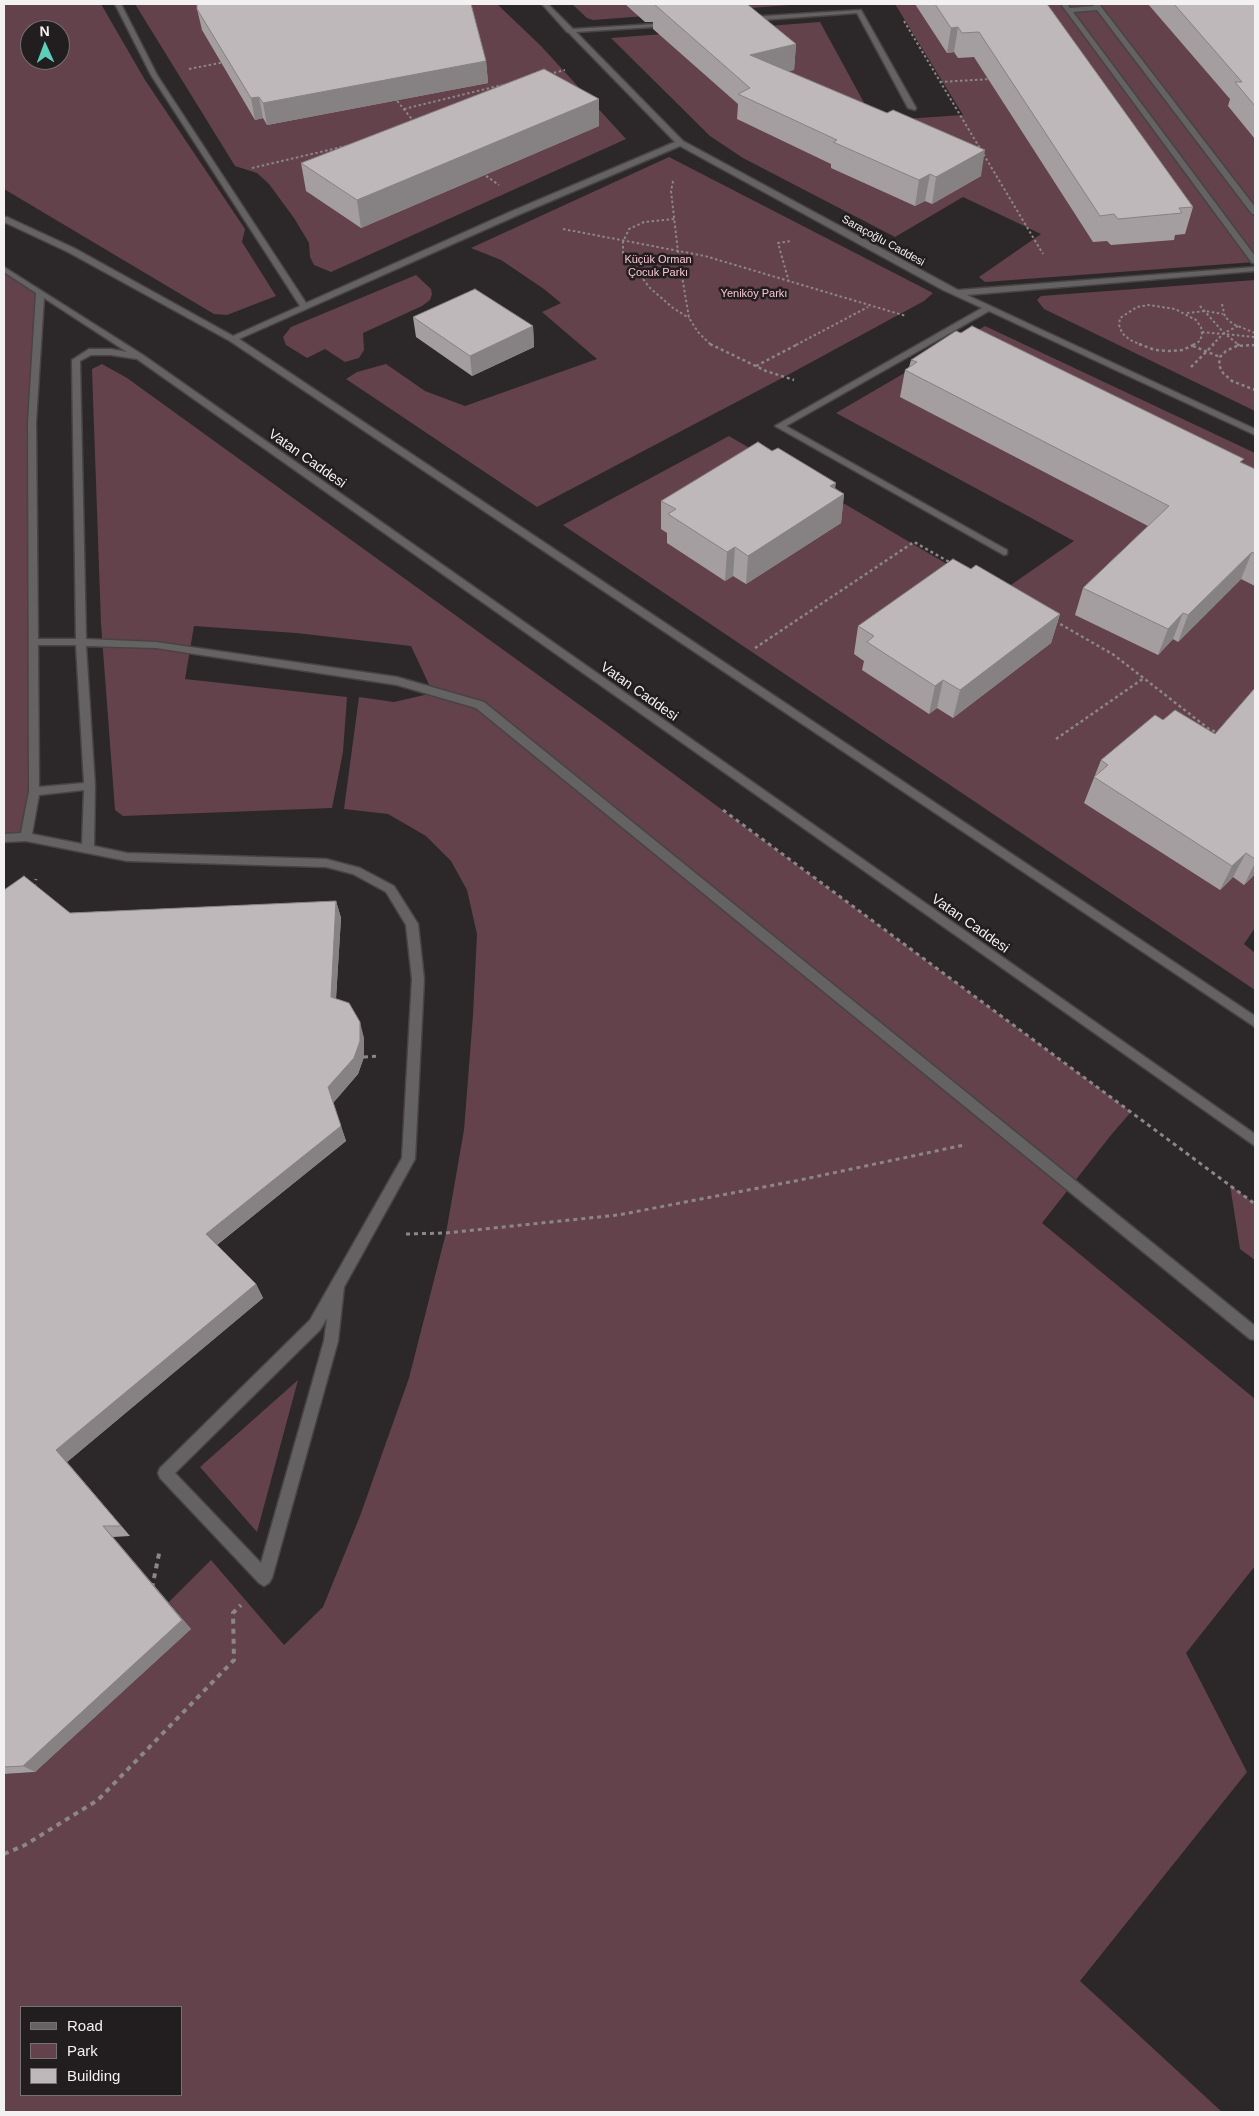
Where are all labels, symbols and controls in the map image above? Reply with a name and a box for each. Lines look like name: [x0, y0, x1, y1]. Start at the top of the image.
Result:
north arrow: [20, 20, 70, 70]
text: N: [39, 23, 50, 39]
street label: Saraçoğlu Caddesi: [839, 213, 927, 269]
park label: Küçük Orman Çocuk Parkı: [624, 253, 692, 279]
park label: Yeniköy Parkı: [721, 287, 787, 301]
street label: Vatan Caddesi: [265, 426, 349, 492]
street label: Vatan Caddesi: [597, 659, 681, 725]
street label: Vatan Caddesi: [928, 891, 1012, 957]
legend: [20, 2006, 182, 2096]
text: Road: [67, 2017, 103, 2034]
text: Park: [67, 2042, 98, 2059]
text: Building: [67, 2067, 120, 2084]

